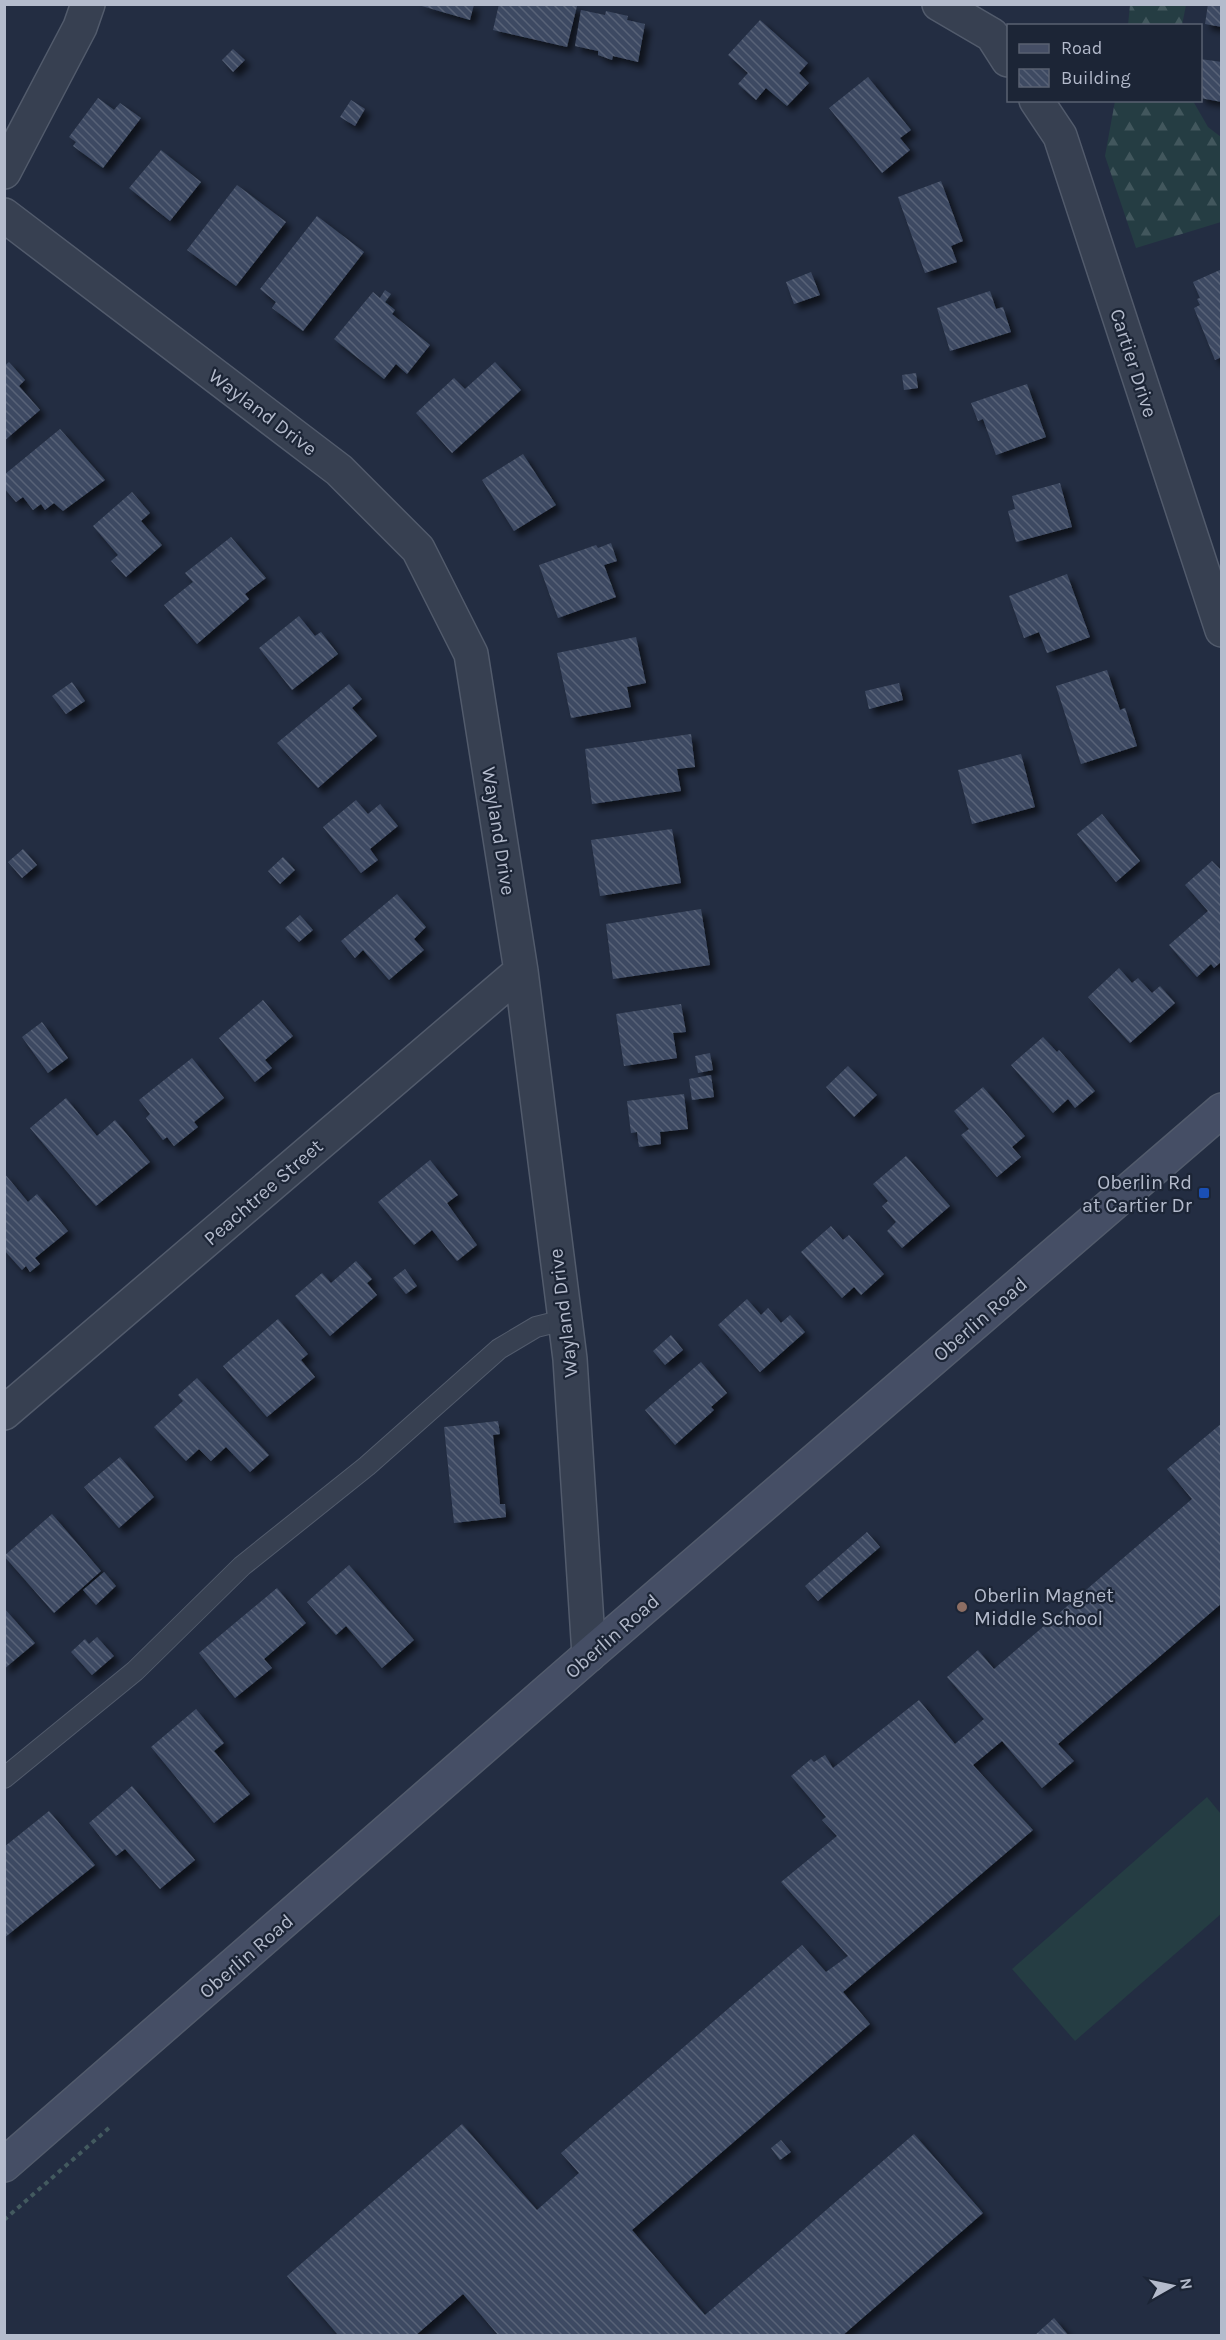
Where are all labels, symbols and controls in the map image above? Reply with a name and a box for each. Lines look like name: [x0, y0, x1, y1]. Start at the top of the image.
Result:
legend: [1007, 24, 1202, 102]
text: Road: [1061, 37, 1102, 59]
text: Building: [1061, 67, 1131, 89]
street label: Cartier Drive: [1105, 306, 1162, 420]
street label: Wayland Drive: [204, 364, 321, 461]
street label: Wayland Drive: [477, 765, 520, 897]
street label: Peachtree Street: [199, 1134, 328, 1250]
place label: Oberlin Rd at Cartier Dr: [1082, 1171, 1193, 1217]
marker: Oberlin Rd at Cartier Dr: [1197, 1186, 1211, 1200]
street label: Wayland Drive: [544, 1247, 583, 1379]
street label: Oberlin Road: [929, 1272, 1032, 1366]
place label: Oberlin Magnet Middle School: [974, 1584, 1114, 1630]
street label: Oberlin Road: [561, 1589, 664, 1683]
marker: Oberlin Magnet Middle School: [955, 1600, 969, 1614]
street label: Oberlin Road: [195, 1909, 298, 2003]
north arrow: [1142, 2256, 1202, 2316]
text: N: [1176, 2277, 1197, 2291]

